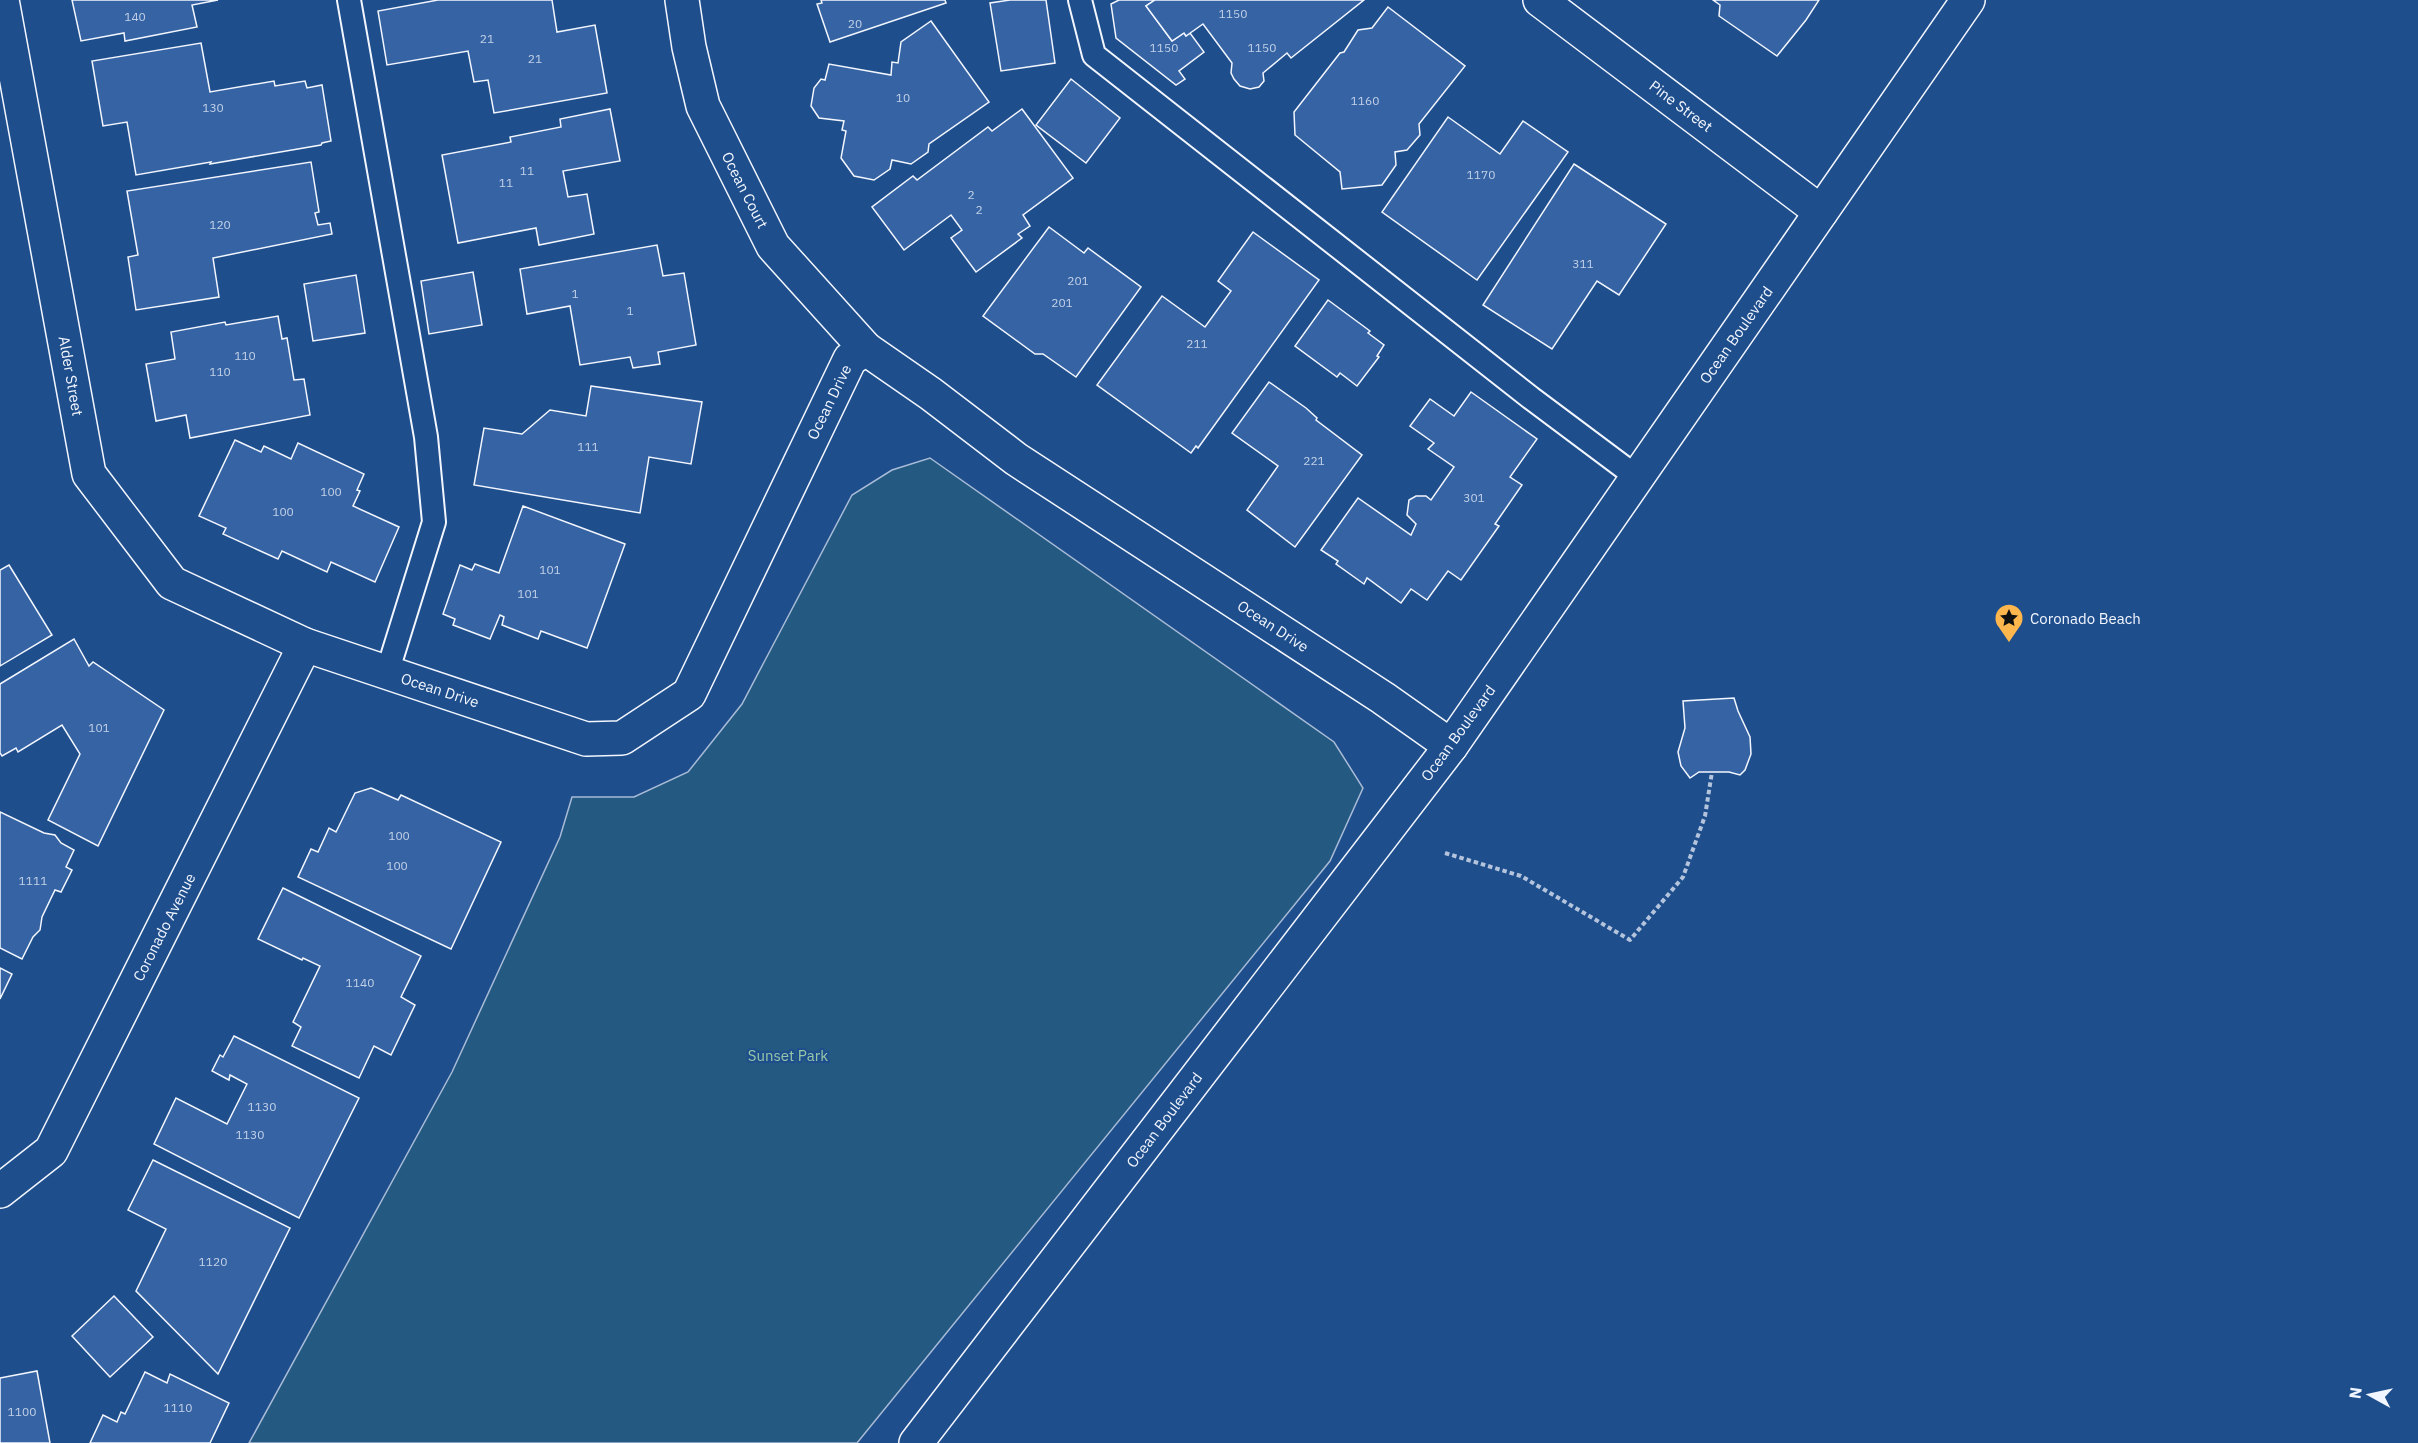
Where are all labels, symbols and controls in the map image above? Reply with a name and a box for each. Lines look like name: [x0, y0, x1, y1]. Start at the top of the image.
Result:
house number: 1150: [1219, 6, 1247, 21]
house number: 140: [124, 9, 146, 24]
house number: 20: [848, 16, 862, 31]
house number: 21: [480, 31, 494, 46]
house number: 1150: [1150, 40, 1178, 55]
house number: 1150: [1248, 40, 1276, 55]
house number: 21: [528, 51, 542, 66]
street label: Pine Street: [1646, 76, 1716, 136]
house number: 10: [896, 90, 910, 105]
house number: 1160: [1351, 93, 1379, 108]
house number: 130: [202, 100, 224, 115]
street label: Ocean Court: [718, 149, 772, 231]
house number: 11: [520, 163, 534, 178]
house number: 1170: [1467, 167, 1495, 182]
house number: 11: [499, 175, 513, 190]
house number: 2: [967, 187, 975, 202]
house number: 2: [975, 202, 983, 217]
house number: 120: [209, 217, 231, 232]
house number: 311: [1572, 256, 1594, 271]
house number: 201: [1067, 273, 1089, 288]
street label: Ocean Boulevard: [1695, 283, 1777, 387]
house number: 1: [571, 286, 579, 301]
house number: 201: [1051, 295, 1073, 310]
house number: 1: [626, 303, 634, 318]
street label: Alder Street: [55, 335, 87, 417]
house number: 211: [1186, 336, 1208, 351]
house number: 110: [234, 348, 256, 363]
street label: Ocean Drive: [803, 361, 855, 443]
house number: 110: [209, 364, 231, 379]
house number: 111: [577, 439, 599, 454]
house number: 221: [1303, 453, 1325, 468]
house number: 100: [320, 484, 342, 499]
house number: 301: [1463, 490, 1485, 505]
house number: 100: [272, 504, 294, 519]
house number: 101: [539, 562, 561, 577]
house number: 101: [517, 586, 539, 601]
street label: Ocean Drive: [1234, 596, 1312, 656]
place icon: Coronado Beach: [1993, 602, 2025, 644]
place label: Coronado Beach: [2030, 609, 2141, 628]
street label: Ocean Drive: [398, 668, 482, 712]
street label: Ocean Boulevard: [1417, 681, 1499, 785]
house number: 101: [88, 720, 110, 735]
house number: 100: [388, 828, 410, 843]
house number: 100: [386, 858, 408, 873]
street label: Coronado Avenue: [129, 870, 199, 984]
house number: 1111: [19, 873, 47, 888]
house number: 1140: [346, 975, 374, 990]
park label: Sunset Park: [748, 1046, 828, 1065]
street label: Ocean Boulevard: [1122, 1068, 1206, 1172]
house number: 1130: [248, 1099, 276, 1114]
house number: 1130: [236, 1127, 264, 1142]
house number: 1120: [199, 1254, 227, 1269]
north arrow: [2340, 1365, 2400, 1425]
text: N: [2344, 1386, 2366, 1400]
house number: 1110: [164, 1400, 192, 1415]
house number: 1100: [8, 1404, 36, 1419]

